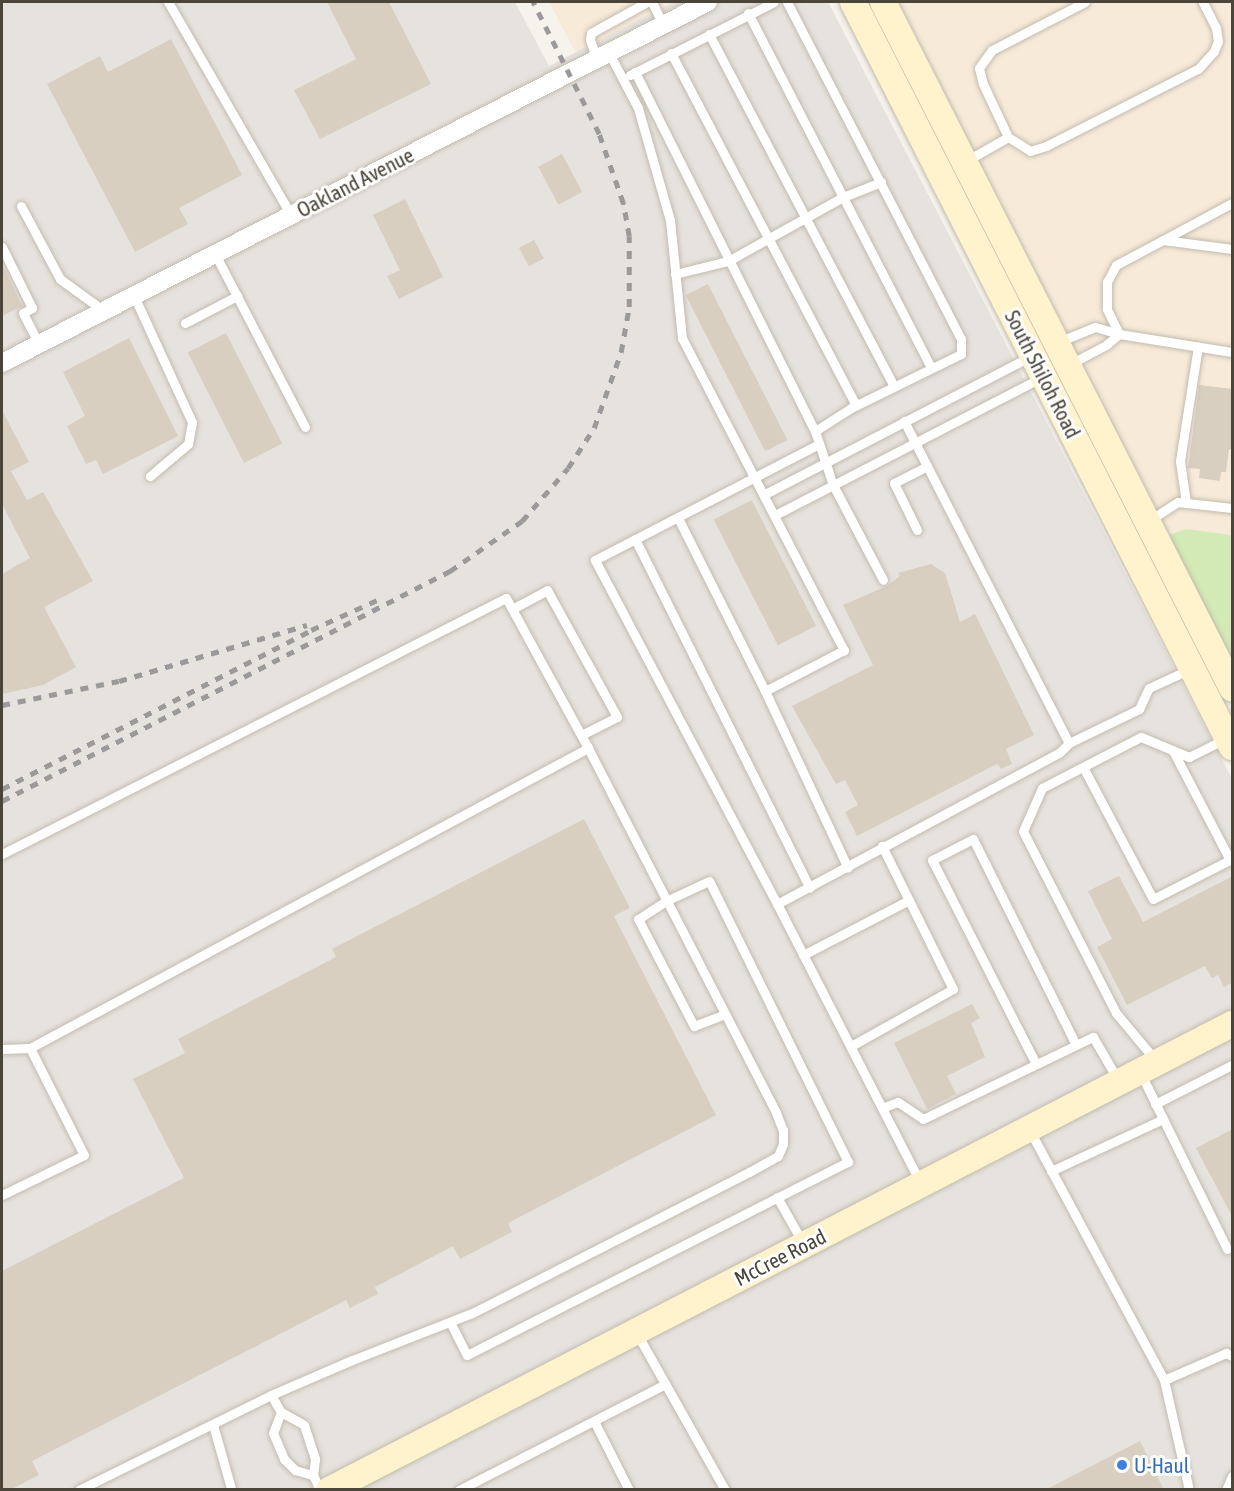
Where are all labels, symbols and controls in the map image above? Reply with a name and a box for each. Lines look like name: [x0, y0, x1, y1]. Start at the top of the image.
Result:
street label: Oakland Avenue: [292, 142, 418, 222]
street label: South Shiloh Road: [1000, 306, 1086, 442]
street label: McCree Road: [730, 1223, 830, 1291]
place label: U-Haul: [1134, 1452, 1189, 1478]
marker: U-Haul: [1115, 1458, 1129, 1472]

